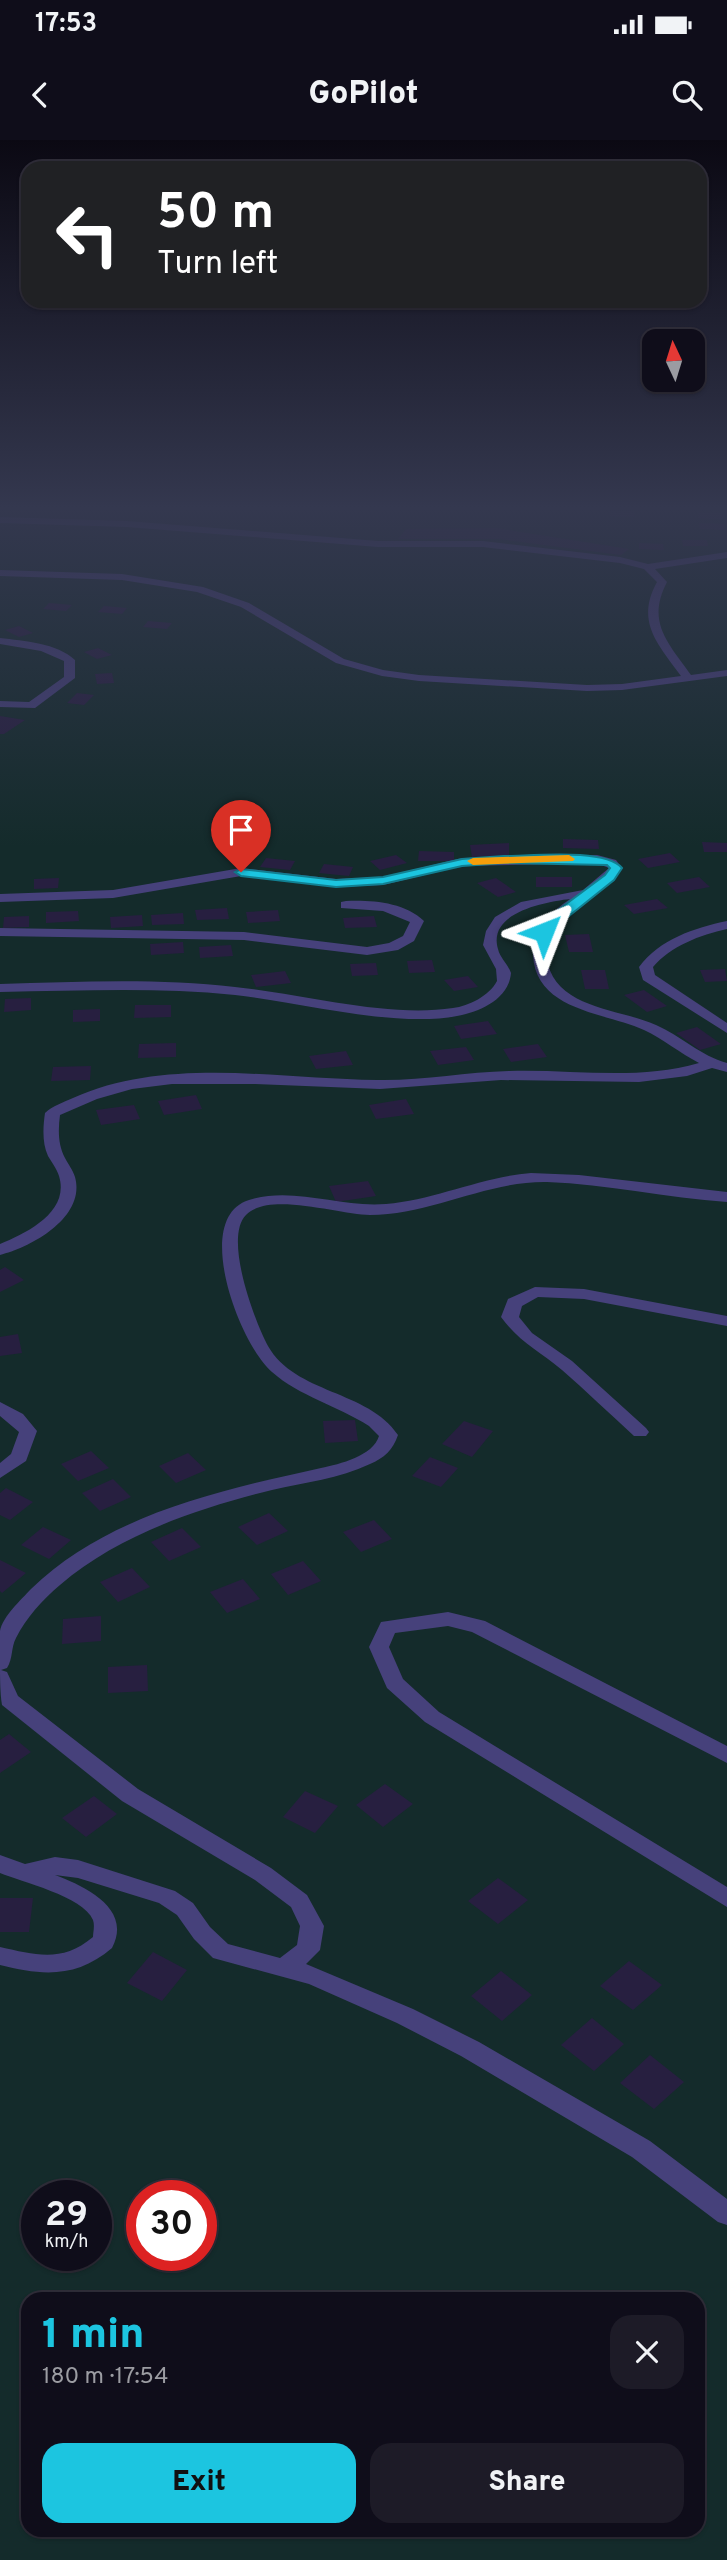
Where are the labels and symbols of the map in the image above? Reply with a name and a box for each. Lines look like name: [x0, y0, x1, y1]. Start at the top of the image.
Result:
north arrow: [642, 329, 705, 392]
pin: [211, 800, 271, 872]
position arrow: [507, 895, 581, 969]
speed limit sign: 30: [126, 2180, 217, 2271]

